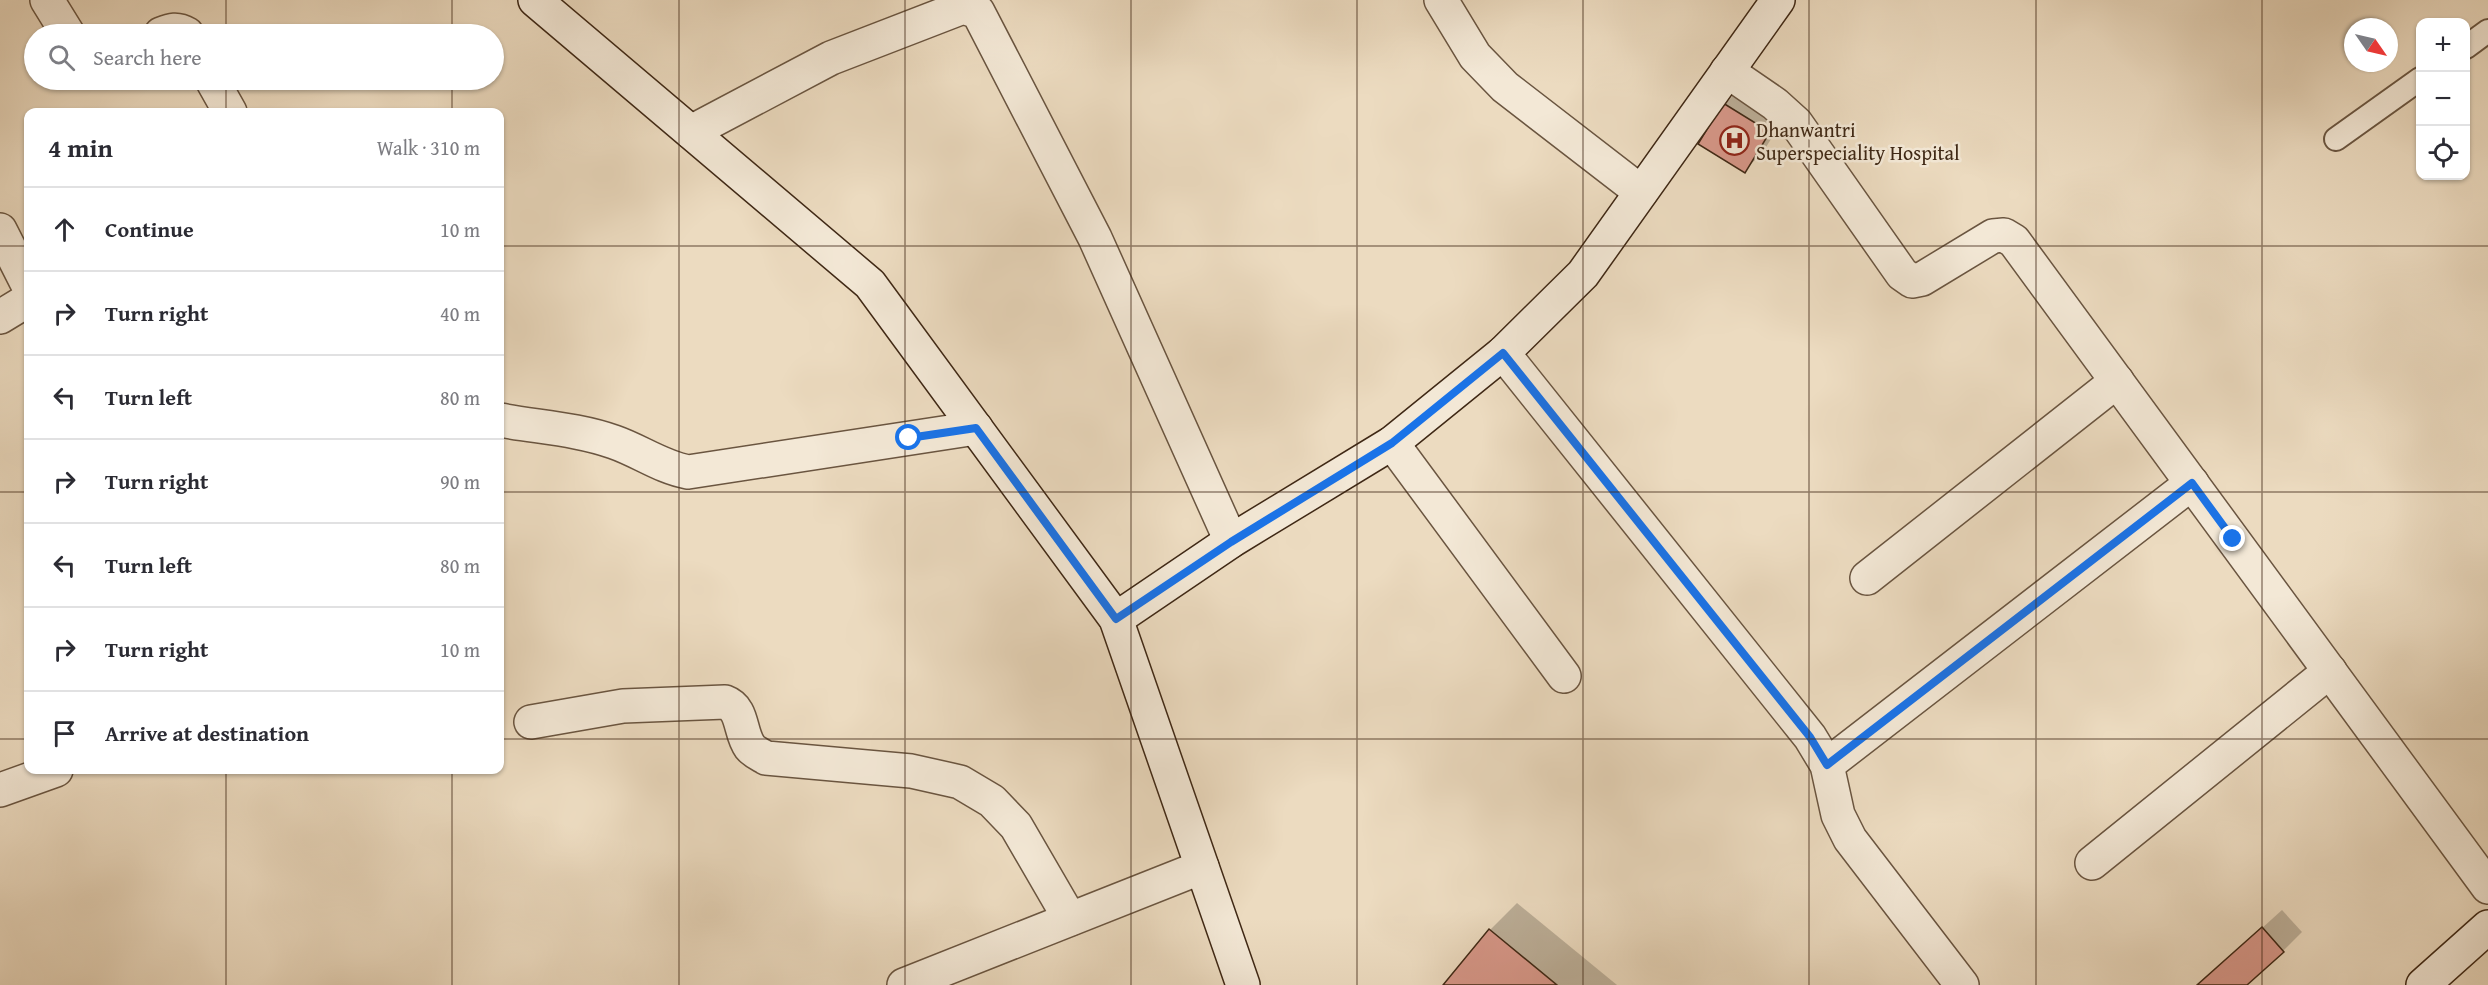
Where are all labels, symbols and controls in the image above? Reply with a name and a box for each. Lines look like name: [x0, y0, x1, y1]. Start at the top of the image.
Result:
north arrow: [2344, 18, 2398, 72]
map controls: [2416, 18, 2470, 180]
button: +: [2416, 18, 2470, 72]
search box: [24, 24, 504, 90]
icon: search: [45, 41, 78, 74]
text: Search here: [93, 41, 202, 73]
button: −: [2416, 72, 2470, 126]
place label: Dhanwantri Superspeciality Hospital: [1756, 115, 1960, 167]
hospital icon: Dhanwantri Superspeciality Hospital: [1719, 125, 1751, 157]
button: locate: [2416, 126, 2470, 180]
text: 4 min: [48, 128, 113, 167]
text: Walk · 310 m: [377, 133, 480, 162]
icon: ahead: [48, 213, 81, 246]
text: Continue: [105, 213, 194, 245]
text: 10 m: [440, 215, 480, 244]
icon: right: [48, 297, 81, 330]
text: Turn right: [105, 297, 208, 329]
text: 40 m: [440, 299, 480, 328]
icon: left: [48, 381, 81, 414]
text: Turn left: [105, 381, 192, 413]
text: 80 m: [440, 383, 480, 412]
route start: [895, 424, 921, 450]
icon: right: [48, 465, 81, 498]
text: Turn right: [105, 465, 208, 497]
text: 90 m: [440, 467, 480, 496]
route end: [2219, 525, 2245, 551]
icon: left: [48, 549, 81, 582]
text: Turn left: [105, 549, 192, 581]
text: 80 m: [440, 551, 480, 580]
icon: right: [48, 633, 81, 666]
text: Turn right: [105, 633, 208, 665]
text: 10 m: [440, 635, 480, 664]
icon: arrive: [48, 717, 81, 750]
text: Arrive at destination: [105, 717, 309, 749]

